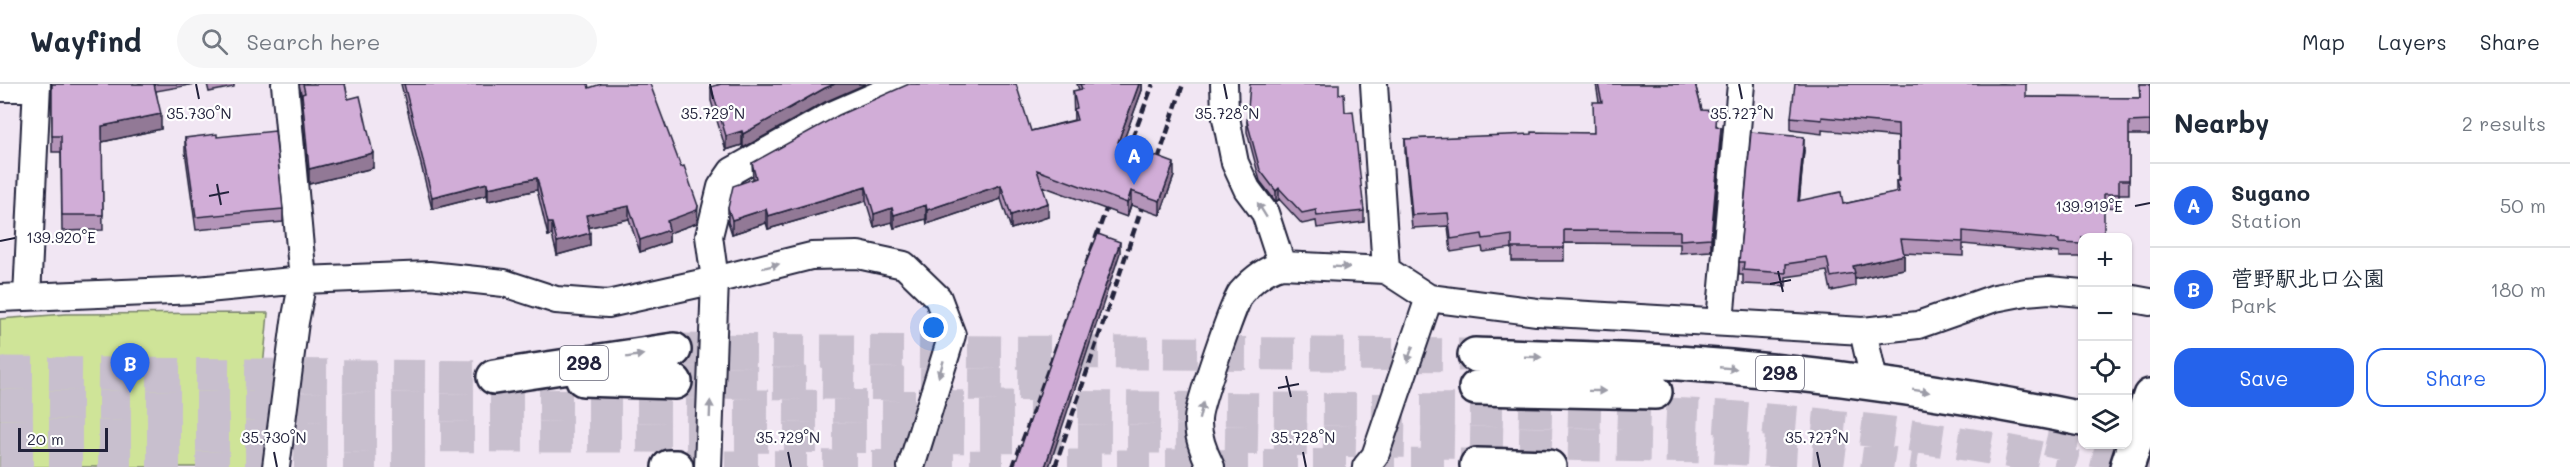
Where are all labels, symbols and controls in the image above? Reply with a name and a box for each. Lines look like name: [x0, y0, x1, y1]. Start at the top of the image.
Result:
search box: [177, 14, 597, 68]
text: Wayfind: [30, 23, 141, 59]
icon: search: [198, 25, 231, 58]
text: Search here: [246, 27, 380, 56]
text: Map: [2302, 28, 2345, 55]
text: Layers: [2378, 28, 2447, 55]
text: Share: [2480, 28, 2540, 55]
text: 35.730°N: [166, 103, 232, 123]
text: 35.729°N: [681, 103, 745, 123]
text: 35.728°N: [1195, 103, 1259, 123]
text: 35.727°N: [1710, 103, 1774, 123]
text: Nearby: [2174, 106, 2269, 140]
text: 2 results: [2462, 110, 2546, 136]
pin: A: [1114, 135, 1154, 185]
text: Sugano: [2231, 178, 2310, 207]
text: A: [2187, 192, 2200, 218]
text: 50 m: [2500, 192, 2546, 218]
text: 139.919°E: [2055, 196, 2123, 216]
one-way arrow: [1256, 202, 1267, 218]
text: Station: [2231, 207, 2301, 233]
text: 139.920°E: [26, 227, 96, 247]
map controls: [2078, 233, 2132, 449]
button: +: [2078, 233, 2132, 287]
one-way arrow: [762, 261, 781, 271]
one-way arrow: [1331, 262, 1350, 271]
text: 菅野駅北口公園: [2231, 263, 2385, 292]
text: B: [2187, 276, 2200, 302]
text: 180 m: [2490, 276, 2546, 302]
button: −: [2078, 287, 2132, 341]
text: Park: [2231, 292, 2276, 318]
your location: [919, 313, 948, 342]
button: locate: [2078, 341, 2132, 395]
pin: B: [110, 344, 150, 393]
one-way arrow: [1405, 345, 1414, 363]
road number: 298: [560, 346, 608, 380]
button: Save: [2174, 348, 2354, 407]
button: Share: [2366, 348, 2546, 407]
one-way arrow: [626, 351, 645, 360]
one-way arrow: [1524, 353, 1543, 362]
road number: 298: [1756, 356, 1804, 390]
one-way arrow: [936, 360, 945, 378]
one-way arrow: [1718, 363, 1737, 373]
one-way arrow: [1588, 386, 1607, 396]
one-way arrow: [1912, 387, 1931, 396]
button: layers: [2078, 395, 2132, 449]
one-way arrow: [706, 399, 715, 418]
one-way arrow: [1196, 402, 1206, 420]
scale bar: [18, 425, 108, 452]
text: 35.730°N: [241, 427, 307, 447]
text: 35.729°N: [756, 427, 820, 447]
text: 35.728°N: [1271, 427, 1335, 447]
text: 35.727°N: [1785, 427, 1849, 447]
text: 20 m: [27, 428, 64, 449]

